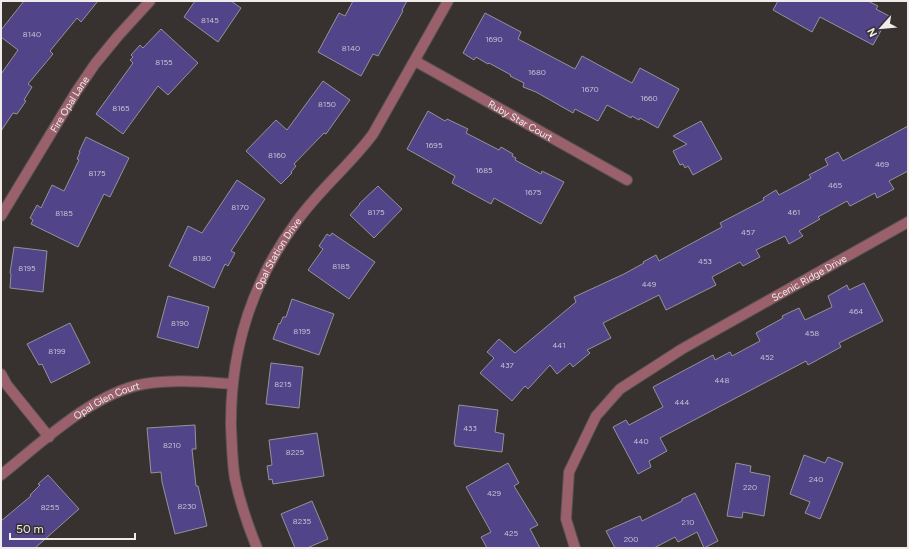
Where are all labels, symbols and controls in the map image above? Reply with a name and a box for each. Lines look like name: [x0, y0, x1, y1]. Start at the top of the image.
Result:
north arrow: [861, 8, 901, 48]
house number: 8145: [201, 15, 219, 25]
text: N: [865, 26, 880, 39]
house number: 8140: [23, 29, 41, 39]
house number: 1690: [485, 34, 503, 44]
house number: 8140: [342, 43, 360, 53]
house number: 8155: [155, 57, 173, 67]
house number: 1680: [528, 67, 546, 77]
street label: Fire Opal Lane: [47, 73, 92, 135]
house number: 1670: [581, 84, 599, 94]
house number: 1660: [640, 93, 658, 103]
street label: Ruby Star Court: [486, 97, 555, 144]
house number: 8150: [318, 99, 336, 109]
house number: 8165: [112, 103, 130, 113]
house number: 1695: [426, 140, 443, 150]
house number: 8160: [268, 150, 286, 160]
house number: 469: [875, 159, 889, 169]
house number: 1685: [475, 165, 493, 175]
house number: 8175: [88, 168, 106, 178]
house number: 465: [828, 180, 842, 190]
house number: 1675: [525, 187, 542, 197]
house number: 8170: [231, 202, 249, 212]
house number: 8175: [367, 207, 385, 217]
house number: 461: [788, 207, 800, 217]
house number: 8185: [55, 208, 73, 218]
street label: Opal Station Drive: [251, 215, 304, 292]
house number: 457: [741, 227, 756, 237]
street label: Scenic Ridge Drive: [769, 251, 849, 304]
house number: 8180: [193, 253, 211, 263]
house number: 453: [698, 256, 712, 266]
house number: 8185: [332, 261, 350, 271]
house number: 8195: [18, 263, 36, 273]
house number: 449: [642, 279, 657, 289]
house number: 464: [849, 306, 863, 316]
house number: 8190: [171, 318, 189, 328]
house number: 8195: [293, 326, 311, 336]
house number: 458: [805, 328, 819, 338]
house number: 441: [552, 340, 566, 350]
house number: 8199: [48, 346, 66, 356]
house number: 452: [760, 352, 774, 362]
house number: 437: [500, 360, 515, 370]
house number: 448: [715, 375, 730, 385]
street label: Opal Glen Court: [71, 379, 141, 422]
house number: 8215: [274, 379, 292, 389]
house number: 444: [675, 397, 689, 407]
house number: 433: [463, 423, 477, 433]
house number: 440: [633, 436, 649, 446]
house number: 8210: [163, 440, 181, 450]
house number: 8225: [286, 447, 305, 457]
house number: 240: [809, 474, 823, 484]
house number: 220: [743, 482, 757, 492]
house number: 429: [487, 488, 501, 498]
house number: 8230: [178, 501, 196, 511]
house number: 8255: [41, 502, 60, 512]
scale bar: [10, 515, 135, 541]
house number: 8235: [293, 516, 312, 526]
house number: 210: [682, 517, 694, 527]
text: 50 m: [16, 522, 44, 536]
house number: 425: [504, 528, 518, 538]
house number: 200: [624, 534, 638, 544]

